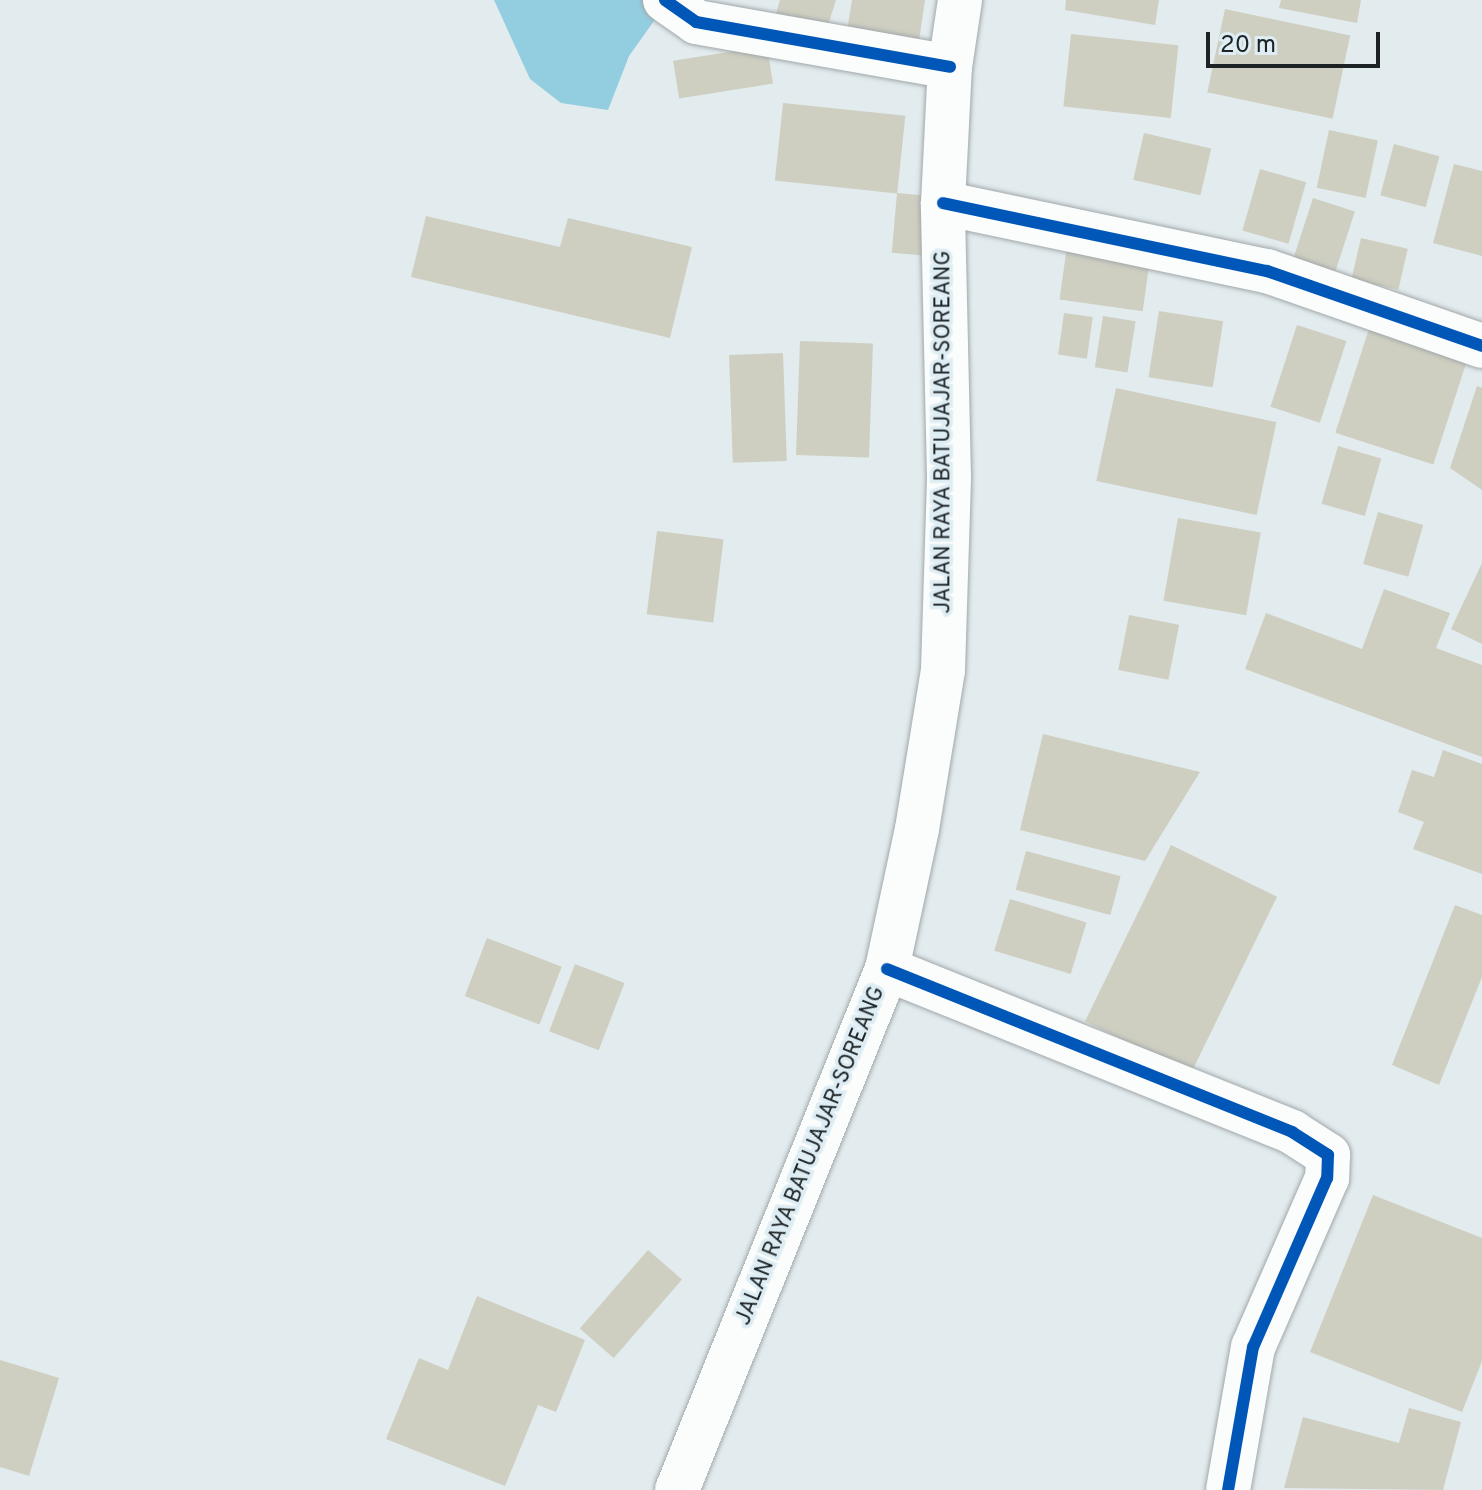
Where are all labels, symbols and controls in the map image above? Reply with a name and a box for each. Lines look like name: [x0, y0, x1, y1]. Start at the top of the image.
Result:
scale bar: [1210, 16, 1384, 66]
text: 20 m: [1220, 31, 1276, 61]
street label: JALAN RAYA BATUJAJAR-SOREANG: [931, 250, 957, 614]
street label: JALAN RAYA BATUJAJAR-SOREANG: [731, 982, 891, 1330]

